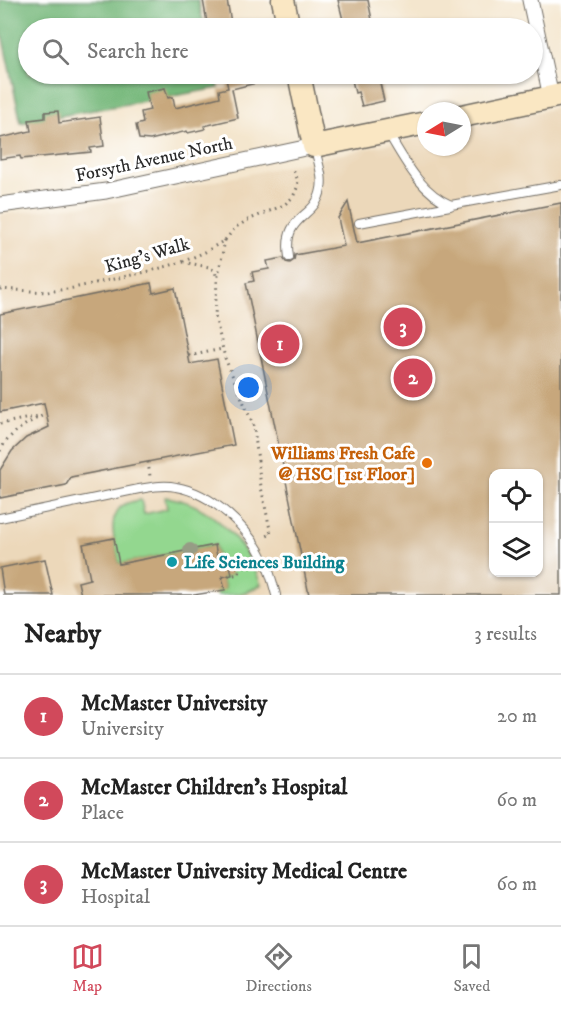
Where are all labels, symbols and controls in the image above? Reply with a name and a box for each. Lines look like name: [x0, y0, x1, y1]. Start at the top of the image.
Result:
search box: [18, 18, 543, 84]
icon: search: [39, 35, 72, 68]
text: Search here: [87, 38, 189, 65]
north arrow: [417, 102, 471, 156]
street label: Forsyth Avenue North: [74, 132, 235, 187]
street label: King's Walk: [102, 233, 192, 279]
pin: 3: [384, 304, 422, 350]
pin: 1: [260, 322, 300, 366]
pin: 2: [394, 356, 432, 400]
your location: [234, 373, 263, 402]
place label: Williams Fresh Cafe @ HSC [1st Floor]: [270, 443, 416, 486]
marker: Williams Fresh Cafe @ HSC [1st Floor]: [420, 456, 434, 470]
map controls: [489, 469, 543, 577]
button: locate: [489, 469, 543, 523]
button: layers: [489, 523, 543, 577]
place label: Life Sciences Building: [184, 552, 345, 574]
marker: Life Sciences Building: [165, 555, 179, 569]
text: Nearby: [24, 618, 101, 651]
text: 3 results: [474, 622, 537, 647]
text: McMaster University: [81, 690, 267, 717]
text: 1: [40, 704, 47, 729]
text: 20 m: [497, 704, 537, 729]
text: University: [81, 717, 164, 742]
text: McMaster Children's Hospital: [81, 774, 347, 801]
text: 2: [39, 788, 48, 813]
text: 60 m: [497, 788, 537, 813]
text: Place: [81, 801, 124, 826]
text: McMaster University Medical Centre: [81, 858, 407, 885]
text: 3: [40, 872, 47, 897]
text: 60 m: [497, 872, 537, 897]
text: Hospital: [81, 885, 150, 910]
tab: Map: [71, 940, 104, 996]
tab: Directions: [245, 940, 312, 996]
tab: Saved: [453, 940, 490, 996]

